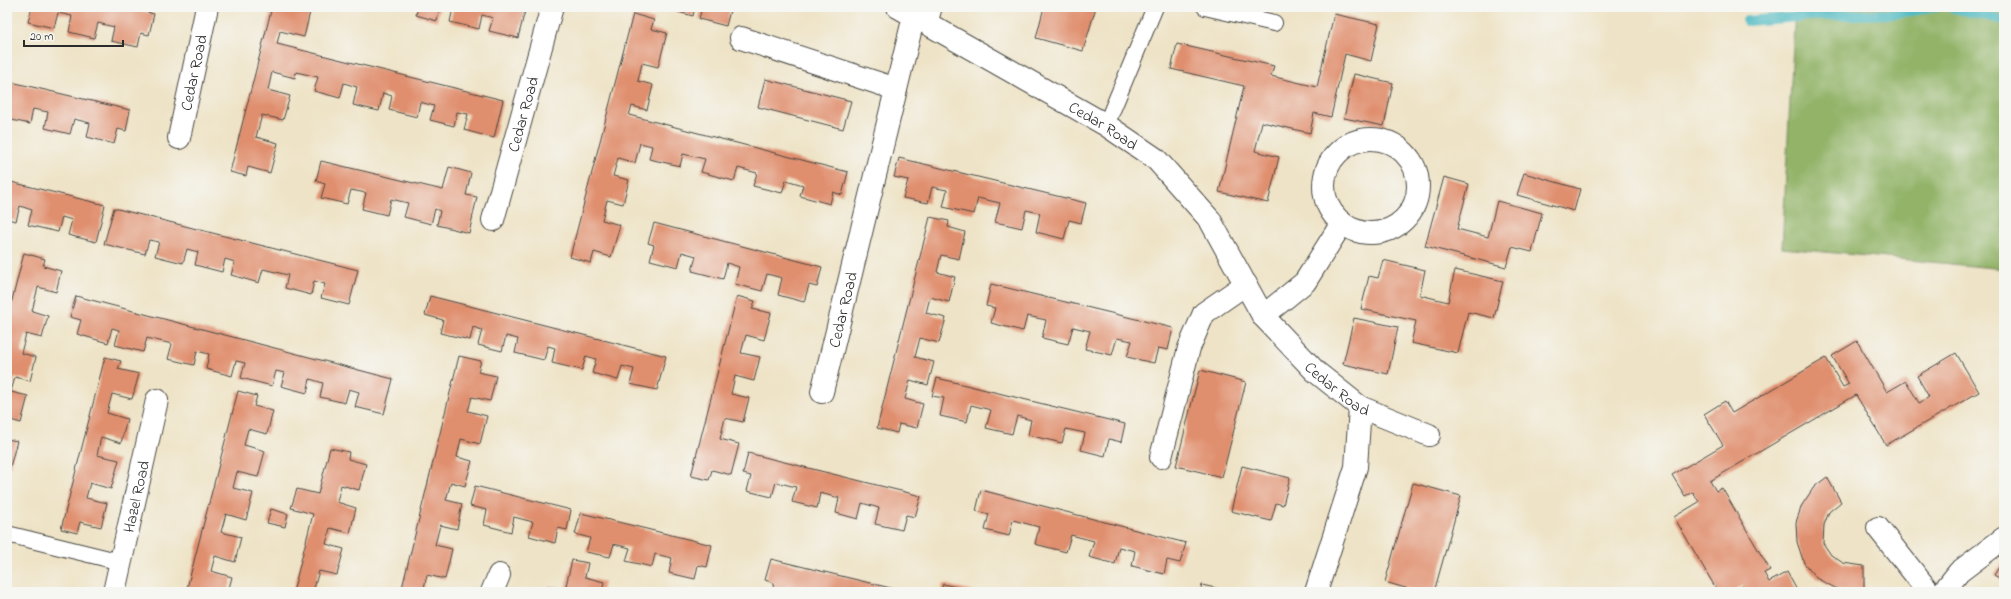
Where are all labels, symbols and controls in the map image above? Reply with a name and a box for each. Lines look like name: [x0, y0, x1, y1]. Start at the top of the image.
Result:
scale bar: [24, 22, 123, 48]
text: 20 m: [30, 28, 53, 46]
street label: Cedar Road: [175, 33, 215, 113]
street label: Cedar Road: [502, 74, 546, 155]
street label: Cedar Road: [1064, 96, 1142, 157]
street label: Cedar Road: [823, 269, 865, 350]
street label: Cedar Road: [1298, 357, 1373, 424]
street label: Hazel Road: [118, 458, 157, 535]

